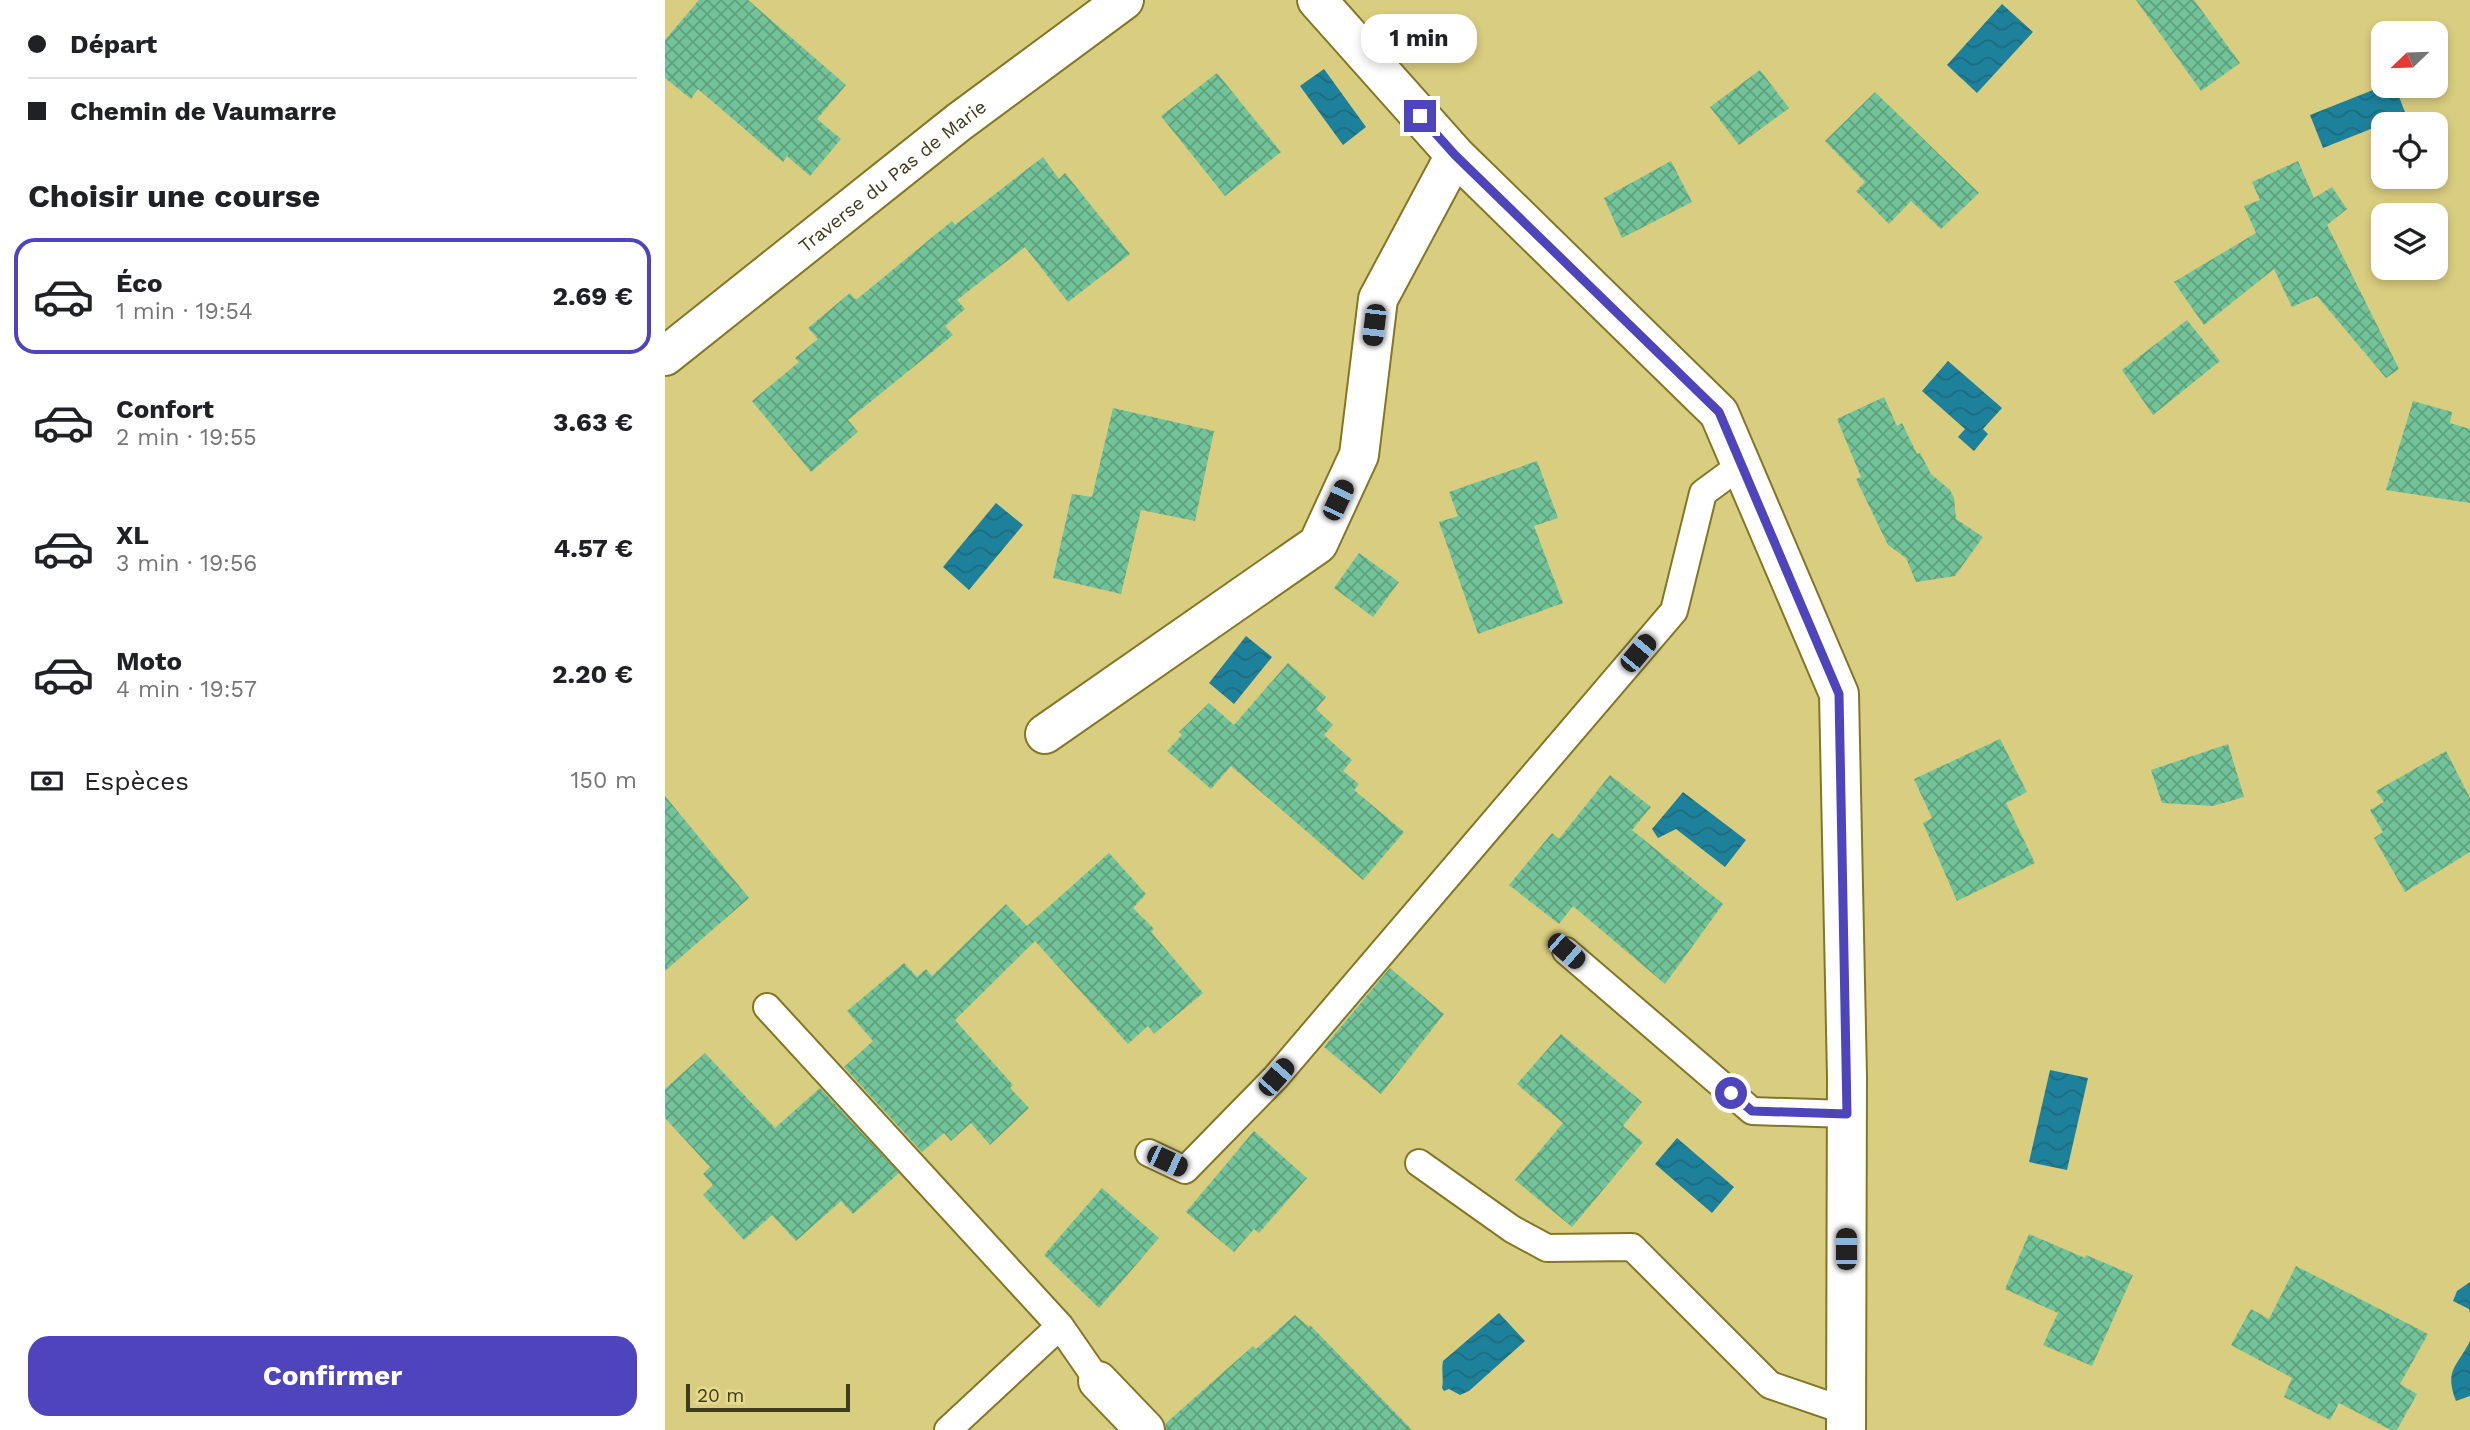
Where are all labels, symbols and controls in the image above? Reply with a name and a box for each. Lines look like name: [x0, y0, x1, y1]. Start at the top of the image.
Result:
callout: 1 min: [1362, 15, 1478, 64]
north arrow: [2371, 21, 2448, 98]
map controls: [2371, 21, 2448, 280]
text: 1 min: [1389, 25, 1449, 52]
text: Départ: [70, 29, 157, 59]
street label: Traverse du Pas de Marie: [794, 95, 991, 257]
text: Chemin de Vaumarre: [70, 96, 337, 126]
route end: [1404, 100, 1436, 132]
button: locate: [2371, 112, 2448, 189]
text: Choisir une course: [28, 177, 320, 215]
button: layers: [2371, 203, 2448, 280]
icon: car: [32, 265, 95, 328]
text: Éco: [116, 268, 163, 298]
text: 2.69 €: [552, 281, 633, 311]
text: 1 min · 19:54: [116, 298, 253, 325]
car: [1362, 303, 1387, 347]
icon: car: [32, 391, 95, 454]
text: Confort: [116, 394, 214, 424]
text: 3.63 €: [553, 407, 633, 437]
text: 2 min · 19:55: [116, 424, 257, 451]
car: [1320, 477, 1357, 523]
icon: car: [32, 517, 95, 580]
text: XL: [116, 520, 149, 550]
text: 4.57 €: [554, 533, 633, 563]
text: 3 min · 19:56: [116, 550, 257, 577]
car: [1617, 630, 1660, 676]
icon: car: [32, 643, 95, 706]
text: Moto: [116, 646, 182, 676]
text: 2.20 €: [552, 659, 633, 689]
text: 4 min · 19:57: [116, 676, 257, 703]
icon: cash: [28, 762, 66, 800]
text: Espèces: [84, 766, 189, 796]
text: 150 m: [571, 767, 637, 794]
car: [1544, 929, 1589, 973]
car: [1255, 1054, 1298, 1100]
route start: [1715, 1077, 1747, 1109]
car: [1144, 1143, 1191, 1179]
car: [1836, 1228, 1857, 1270]
button: Confirmer: [28, 1336, 637, 1416]
scale bar: [686, 1381, 851, 1413]
text: 20 m: [697, 1384, 744, 1407]

